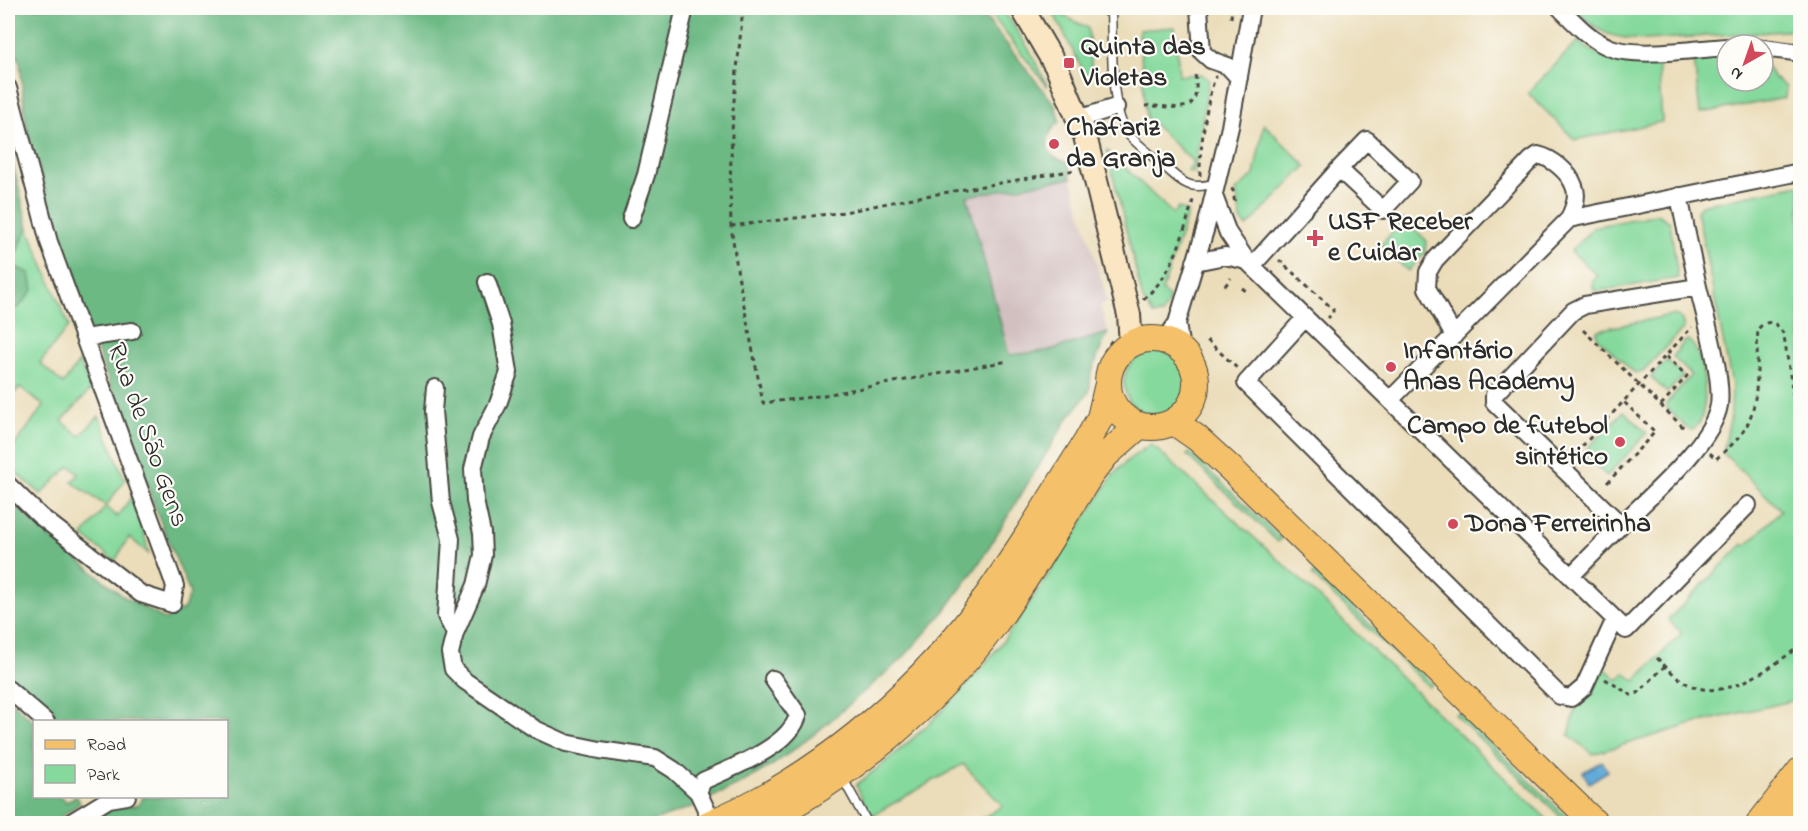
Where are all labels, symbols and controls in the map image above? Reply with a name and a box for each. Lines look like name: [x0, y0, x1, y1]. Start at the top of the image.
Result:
place label: Quinta das Violetas: [1080, 28, 1206, 98]
north arrow: [1715, 33, 1775, 93]
marker: Quinta das Violetas: [1062, 56, 1076, 70]
text: N: [1725, 60, 1748, 86]
place label: Chafariz da Granja: [1066, 109, 1176, 179]
marker: Chafariz da Granja: [1047, 137, 1061, 151]
place label: USF Receber e Cuidar: [1328, 203, 1473, 273]
marker: USF Receber e Cuidar: [1306, 229, 1324, 247]
place label: Infantário Anas Academy: [1403, 332, 1574, 402]
street label: Rua de São Gens: [96, 337, 198, 533]
marker: Infantário Anas Academy: [1384, 360, 1398, 374]
place label: Campo de futebol sintético: [1407, 407, 1608, 477]
marker: Campo de futebol sintético: [1613, 435, 1627, 449]
place label: Dona Ferreirinha: [1463, 505, 1651, 544]
marker: Dona Ferreirinha: [1446, 517, 1460, 531]
legend: [33, 720, 228, 798]
text: Road: [87, 733, 126, 759]
text: Park: [87, 763, 120, 789]

